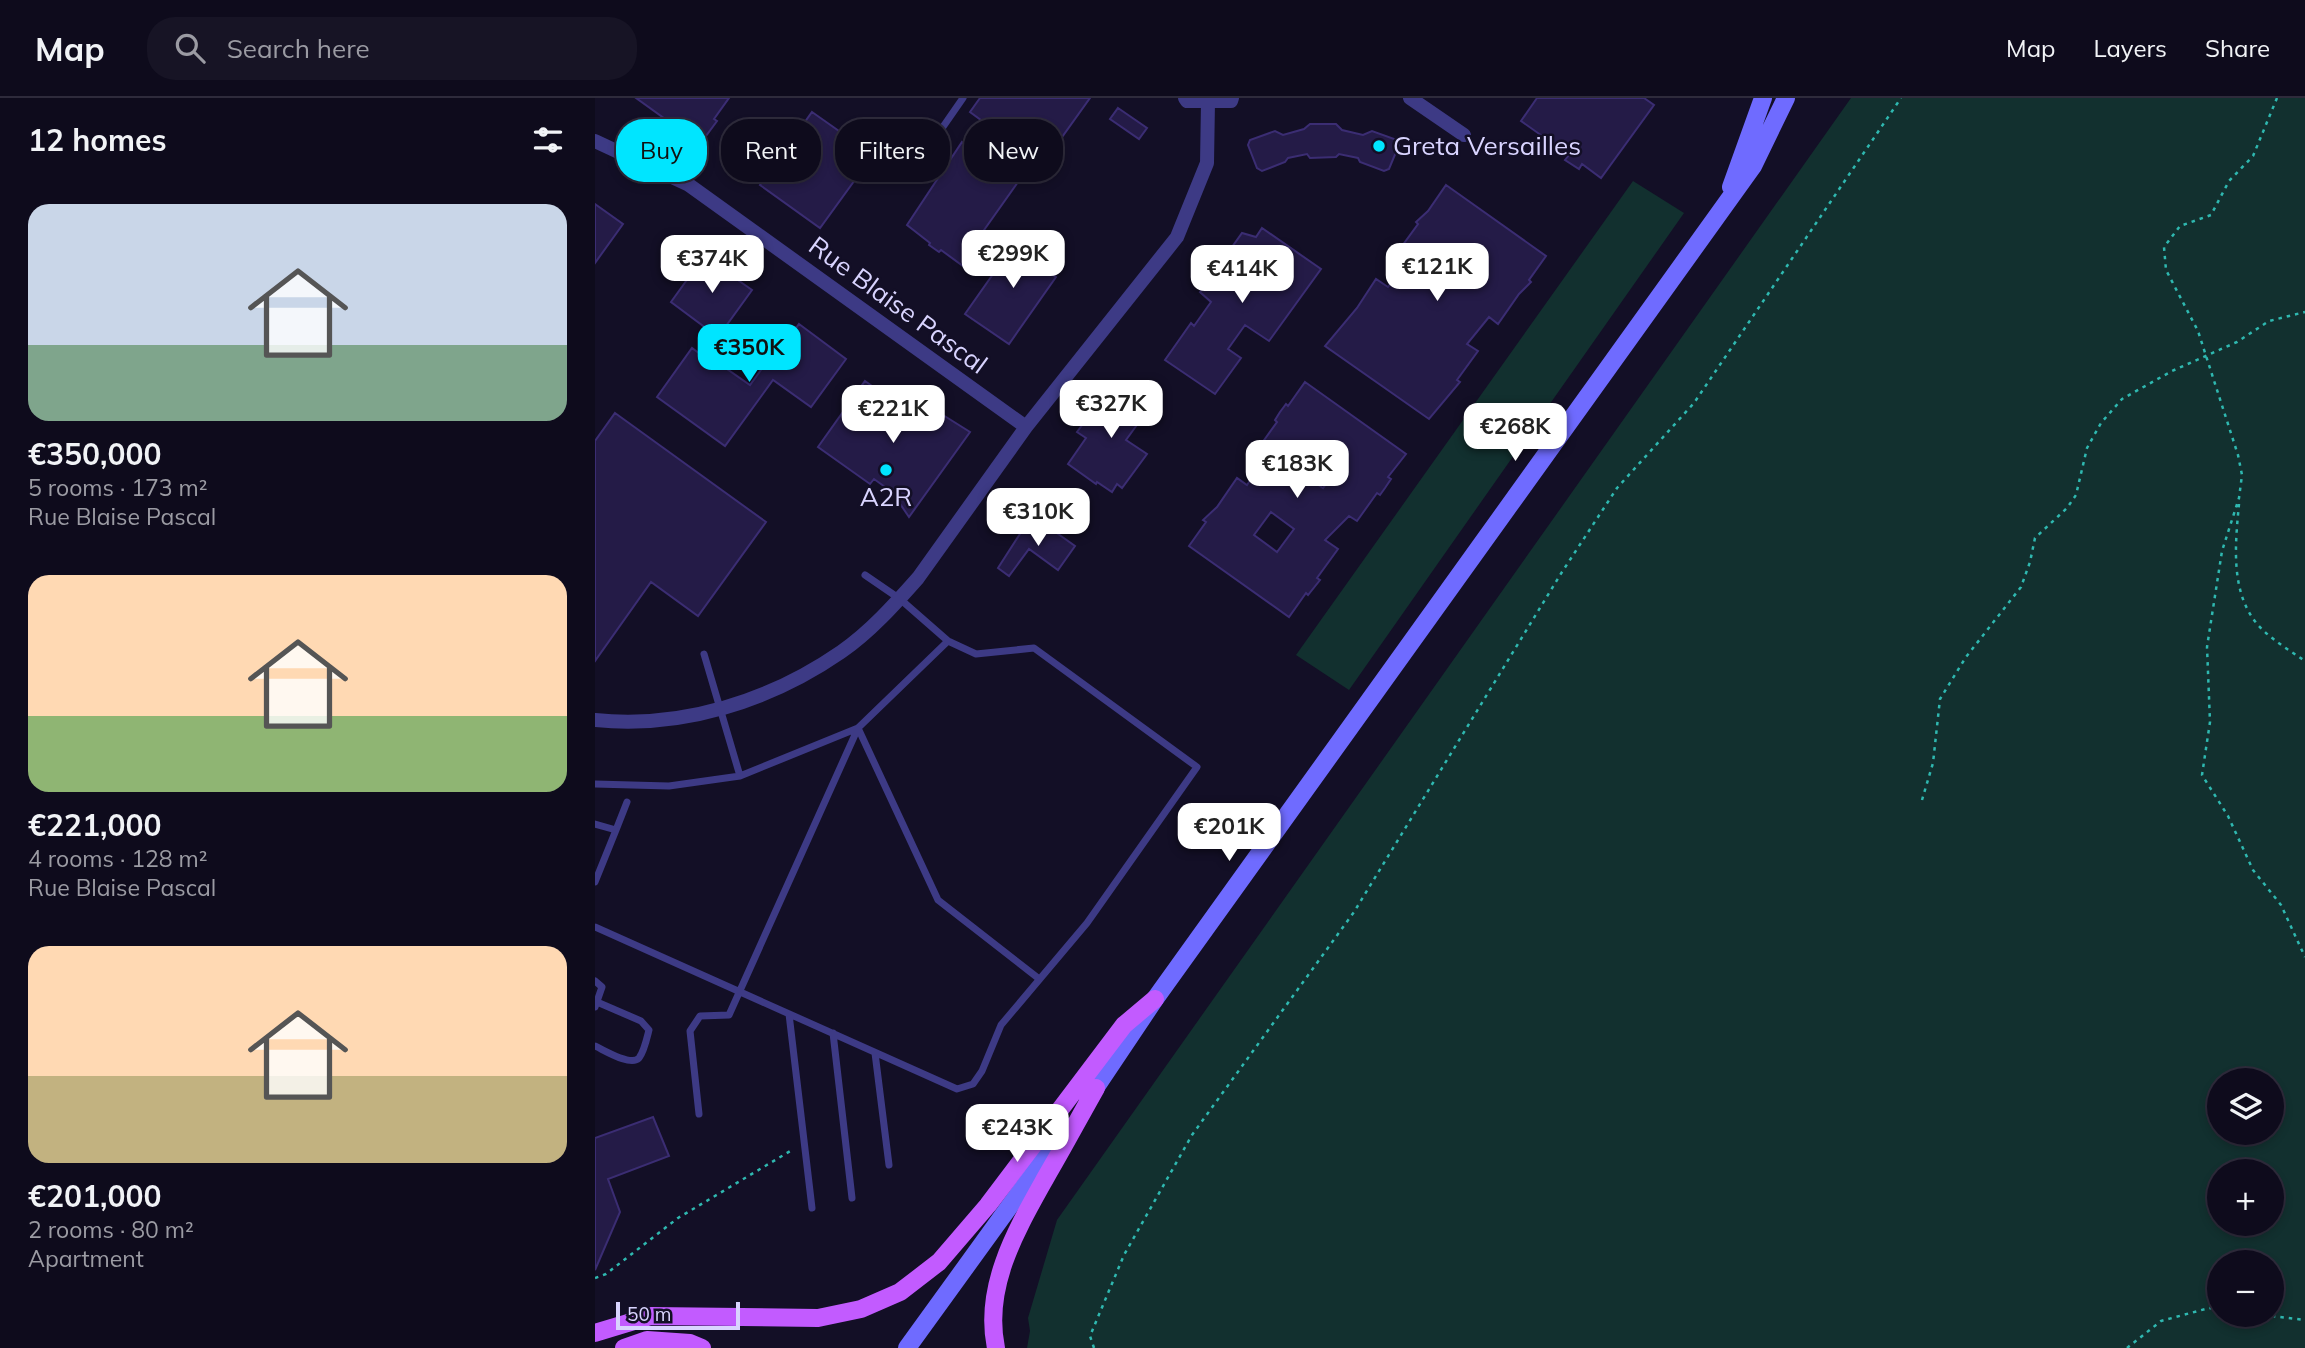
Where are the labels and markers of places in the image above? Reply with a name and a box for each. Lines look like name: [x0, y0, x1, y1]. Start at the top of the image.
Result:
place label: Greta Versailles: [1393, 129, 1581, 162]
marker: Greta Versailles: [1371, 138, 1387, 154]
pin: €299K: [964, 230, 1062, 290]
pin: €374K: [663, 236, 761, 295]
pin: €121K: [1388, 244, 1486, 303]
pin: €414K: [1193, 246, 1291, 305]
pin: €350K: [700, 324, 798, 384]
pin: €327K: [1062, 380, 1160, 440]
pin: €221K: [844, 386, 942, 445]
pin: €268K: [1466, 404, 1564, 463]
pin: €183K: [1248, 440, 1346, 500]
marker: A2R: [878, 462, 894, 478]
place label: A2R: [860, 480, 912, 513]
pin: €310K: [989, 489, 1087, 548]
pin: €201K: [1180, 804, 1278, 863]
pin: €243K: [968, 1104, 1066, 1164]

